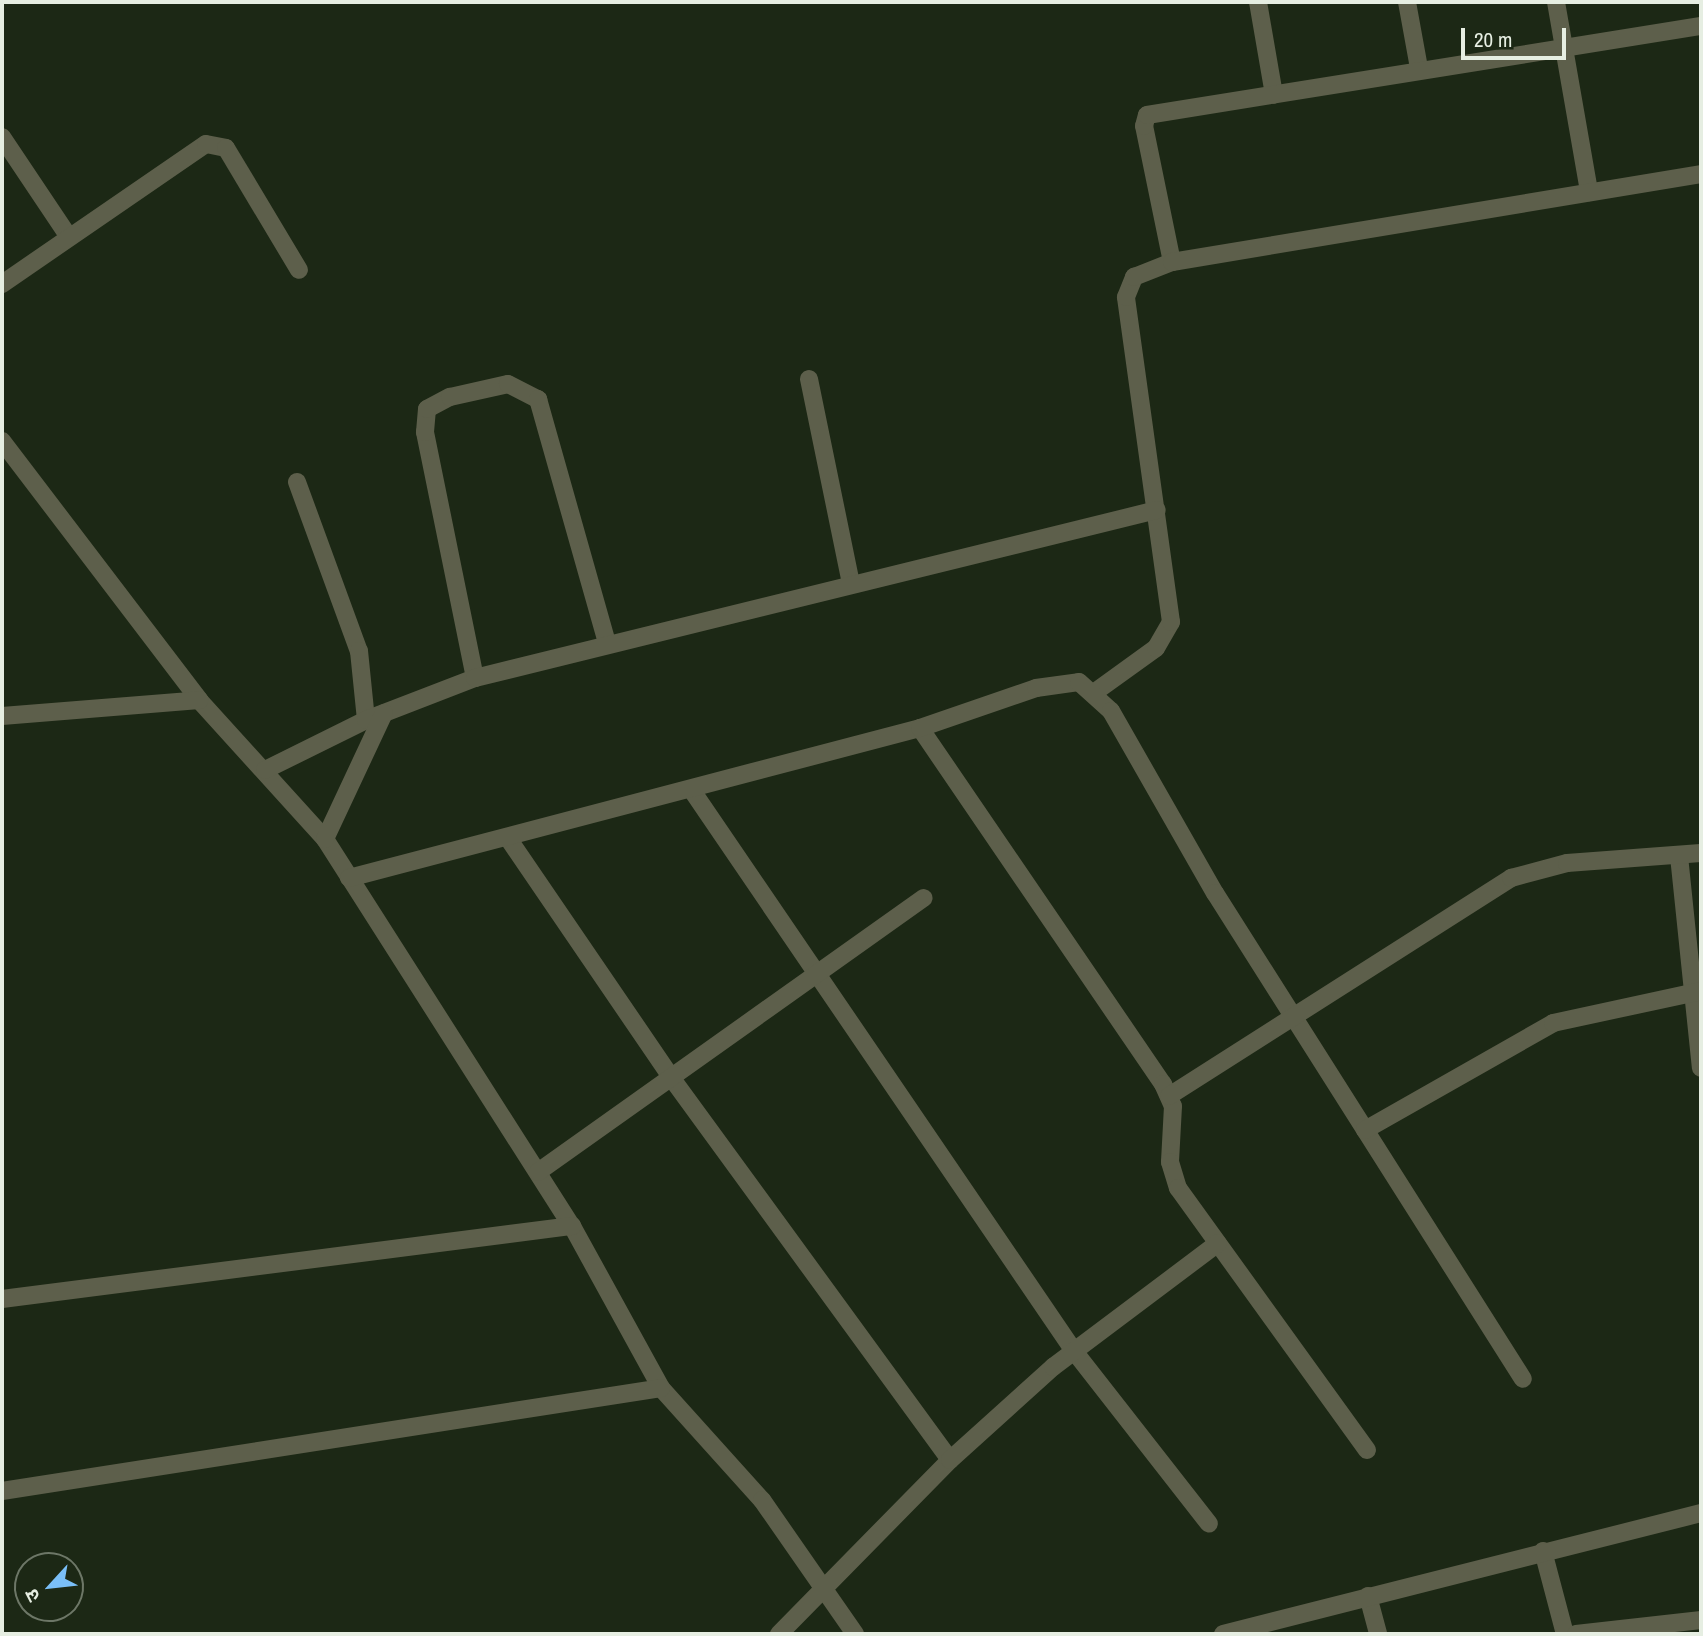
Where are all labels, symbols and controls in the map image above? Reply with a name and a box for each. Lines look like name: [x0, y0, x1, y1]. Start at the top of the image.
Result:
scale bar: [1465, 14, 1570, 58]
text: 20 m: [1474, 25, 1512, 54]
north arrow: [14, 1552, 84, 1622]
text: उ: [18, 1585, 46, 1606]

